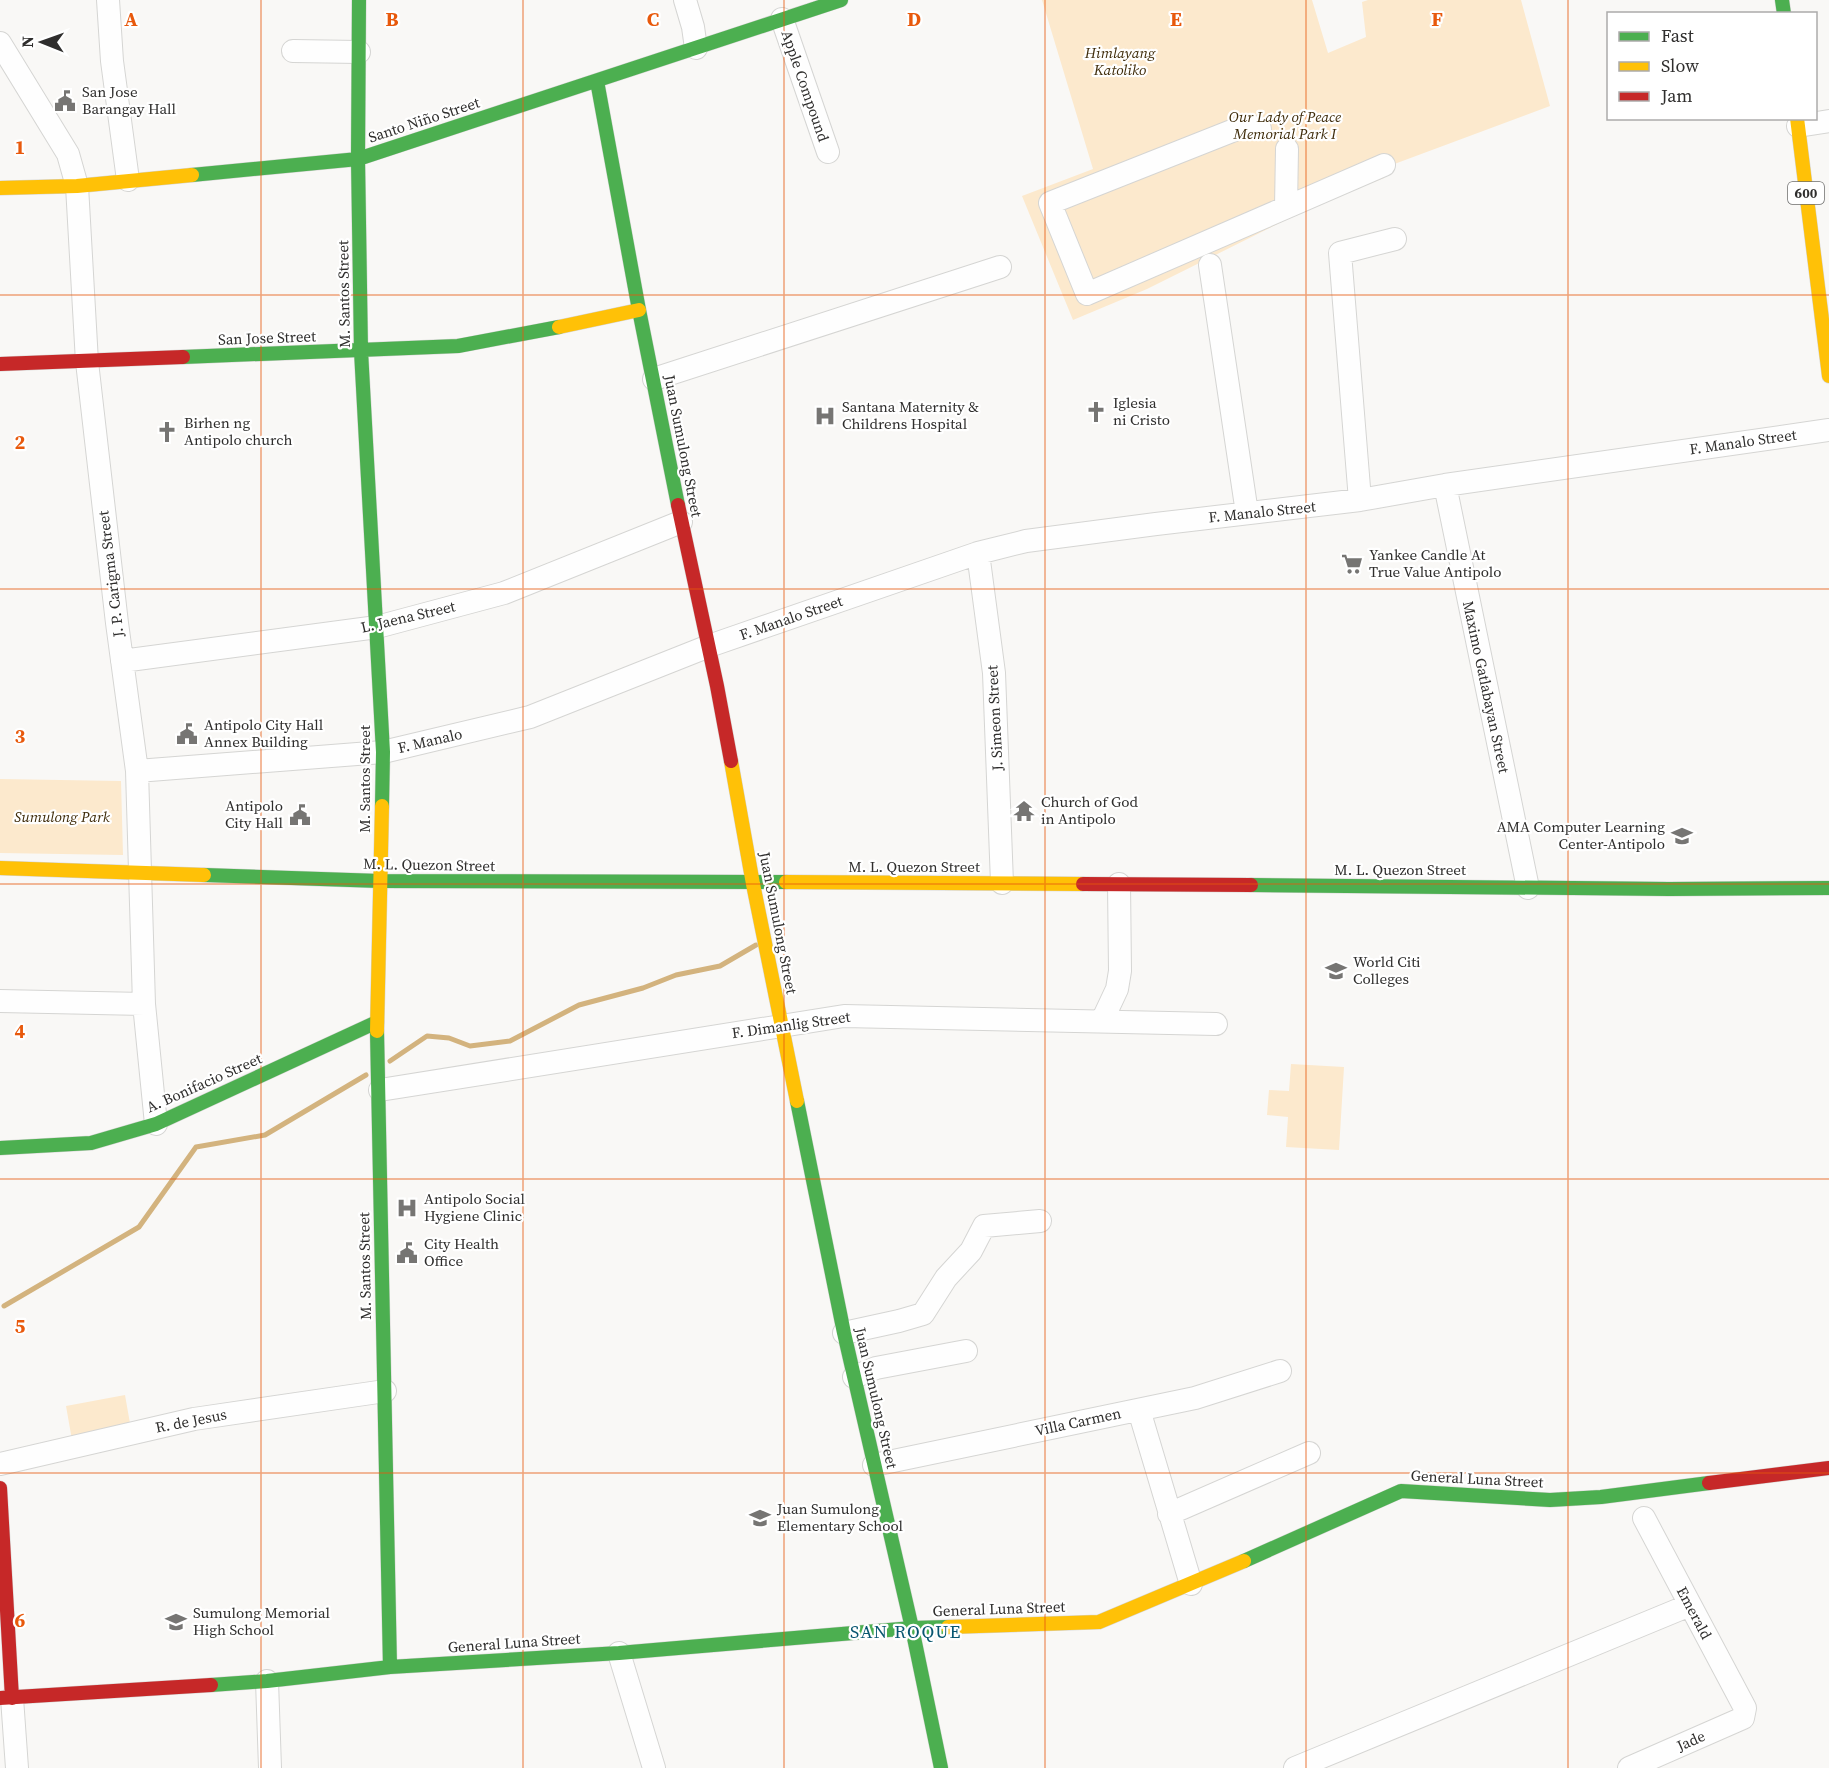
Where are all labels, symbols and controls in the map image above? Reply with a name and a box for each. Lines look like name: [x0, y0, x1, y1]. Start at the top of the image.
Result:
text: A: [124, 5, 138, 33]
text: B: [385, 5, 399, 33]
text: C: [647, 5, 659, 33]
text: D: [907, 5, 921, 33]
text: E: [1170, 5, 1182, 33]
text: F: [1431, 5, 1443, 33]
north arrow: [12, 12, 72, 72]
legend: [1607, 12, 1817, 120]
text: Fast: [1661, 23, 1694, 48]
street label: Apple Compound: [777, 27, 835, 145]
text: N: [16, 35, 38, 48]
park label: Himlayang Katoliko: [1084, 42, 1156, 80]
text: Slow: [1661, 53, 1699, 78]
place label: San Jose Barangay Hall: [82, 81, 177, 119]
text: Jam: [1660, 83, 1693, 108]
public building icon: San Jose Barangay Hall: [53, 89, 77, 113]
street label: Santo Niño Street: [365, 92, 482, 147]
park label: Our Lady of Peace Memorial Park I: [1229, 106, 1341, 144]
text: 1: [15, 133, 25, 161]
road number: 600: [1788, 182, 1824, 204]
street label: M. Santos Street: [332, 240, 355, 348]
street label: San Jose Street: [218, 325, 316, 350]
street label: Juan Sumulong Street: [659, 372, 708, 519]
place label: Iglesia ni Cristo: [1113, 392, 1170, 430]
place label: Santana Maternity & Childrens Hospital: [842, 396, 979, 434]
church icon: Iglesia ni Cristo: [1084, 400, 1108, 424]
hospital icon: Santana Maternity & Childrens Hospital: [813, 404, 837, 428]
place label: Birhen ng Antipolo church: [184, 412, 292, 450]
church icon: Birhen ng Antipolo church: [155, 420, 179, 444]
street label: F. Manalo Street: [1688, 424, 1798, 459]
text: 2: [15, 428, 26, 456]
street label: F. Manalo Street: [1207, 495, 1317, 528]
street label: J. P. Carigma Street: [92, 510, 129, 639]
place label: Yankee Candle At True Value Antipolo: [1369, 544, 1502, 582]
supermarket icon: Yankee Candle At True Value Antipolo: [1340, 552, 1364, 576]
street label: F. Manalo Street: [736, 590, 845, 645]
street label: L. Jaena Street: [359, 595, 457, 638]
street label: Maximo Gatlabayan Street: [1458, 599, 1515, 775]
street label: J. Simeon Street: [981, 665, 1008, 772]
place label: Antipolo City Hall Annex Building: [204, 714, 324, 752]
text: 3: [15, 722, 26, 750]
public building icon: Antipolo City Hall Annex Building: [175, 722, 199, 746]
street label: F. Manalo: [396, 723, 464, 758]
street label: M. Santos Street: [354, 725, 375, 833]
place label: Church of God in Antipolo: [1041, 791, 1139, 829]
place label: Antipolo City Hall: [225, 795, 284, 833]
temple icon: Church of God in Antipolo: [1012, 799, 1036, 823]
public building icon: Antipolo City Hall: [288, 803, 312, 827]
park label: Sumulong Park: [14, 806, 111, 827]
place label: AMA Computer Learning Center-Antipolo: [1497, 816, 1665, 854]
school or university icon: AMA Computer Learning Center-Antipolo: [1670, 824, 1694, 848]
street label: Juan Sumulong Street: [754, 849, 803, 996]
street label: M. L. Quezon Street: [363, 853, 495, 876]
street label: M. L. Quezon Street: [848, 856, 980, 877]
street label: M. L. Quezon Street: [1334, 859, 1466, 880]
place label: World Citi Colleges: [1353, 951, 1421, 989]
school or university icon: World Citi Colleges: [1324, 959, 1348, 983]
street label: F. Dimanlig Street: [730, 1006, 852, 1043]
text: 4: [15, 1017, 26, 1045]
street label: A. Bonifacio Street: [143, 1048, 265, 1117]
place label: Antipolo Social Hygiene Clinic: [424, 1188, 526, 1226]
hospital icon: Antipolo Social Hygiene Clinic: [395, 1196, 419, 1220]
street label: M. Santos Street: [353, 1212, 376, 1320]
place label: City Health Office: [424, 1233, 499, 1271]
public building icon: City Health Office: [395, 1241, 419, 1265]
text: 5: [15, 1312, 26, 1340]
street label: Juan Sumulong Street: [850, 1324, 903, 1471]
street label: Villa Carmen: [1033, 1402, 1123, 1441]
street label: R. de Jesus: [153, 1403, 228, 1438]
street label: General Luna Street: [1410, 1465, 1544, 1492]
place label: Juan Sumulong Elementary School: [776, 1498, 904, 1536]
school or university icon: Juan Sumulong Elementary School: [748, 1506, 772, 1530]
street label: Emerald: [1672, 1583, 1717, 1643]
street label: General Luna Street: [932, 1596, 1066, 1621]
place label: Sumulong Memorial High School: [193, 1602, 331, 1640]
text: 6: [15, 1606, 26, 1634]
school or university icon: Sumulong Memorial High School: [164, 1610, 188, 1634]
district label: SAN ROQUE: [850, 1619, 962, 1644]
street label: General Luna Street: [447, 1627, 581, 1658]
street label: Jade: [1672, 1725, 1709, 1756]

